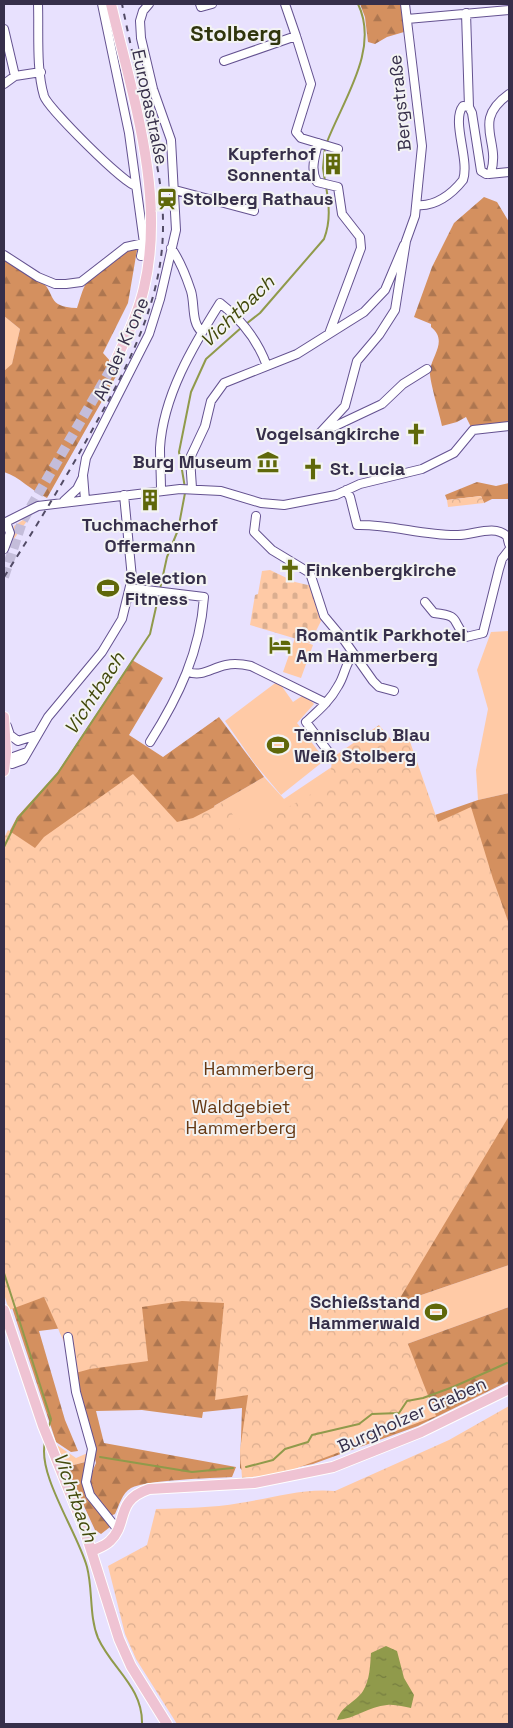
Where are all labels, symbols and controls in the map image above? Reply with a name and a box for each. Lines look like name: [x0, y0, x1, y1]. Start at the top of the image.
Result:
district label: Stolberg: [190, 19, 282, 47]
street label: Europastraße: [127, 47, 174, 166]
street label: Bergstraße: [383, 54, 416, 152]
place label: Kupferhof Sonnental: [227, 142, 316, 186]
building icon: Kupferhof Sonnental: [320, 151, 346, 177]
station icon: Stolberg Rathaus: [154, 186, 180, 212]
place label: Stolberg Rathaus: [183, 187, 333, 210]
water label: Vichtbach: [195, 270, 280, 353]
street label: An der Krone: [87, 293, 154, 404]
church icon: Vogelsangkirche: [403, 421, 429, 447]
place label: Vogelsangkirche: [256, 422, 400, 445]
museum icon: Burg Museum: [255, 449, 281, 475]
place label: Burg Museum: [133, 450, 252, 473]
church icon: St. Lucia: [300, 456, 326, 482]
place label: St. Lucia: [330, 457, 406, 480]
building icon: Tuchmacherhof Offermann: [137, 487, 163, 513]
place label: Tuchmacherhof Offermann: [82, 513, 218, 557]
church icon: Finkenbergkirche: [277, 557, 303, 583]
place label: Finkenbergkirche: [306, 558, 457, 581]
place label: Selection Fitness: [125, 566, 207, 610]
sports icon: Selection Fitness: [95, 575, 121, 601]
place label: Romantik Parkhotel Am Hammerberg: [296, 623, 466, 667]
hotel icon: Romantik Parkhotel Am Hammerberg: [267, 632, 293, 658]
water label: Vichtbach: [58, 647, 131, 739]
place label: Tennisclub Blau Weiß Stolberg: [294, 723, 430, 767]
sports icon: Tennisclub Blau Weiß Stolberg: [265, 732, 291, 758]
park label: Hammerberg: [204, 1057, 314, 1080]
park label: Waldgebiet Hammerberg: [186, 1095, 296, 1139]
place label: Schießstand Hammerwald: [309, 1290, 420, 1334]
sports icon: Schießstand Hammerwald: [423, 1299, 449, 1325]
street label: Burgholzer Graben: [334, 1371, 490, 1458]
water label: Vichtbach: [48, 1449, 103, 1546]

